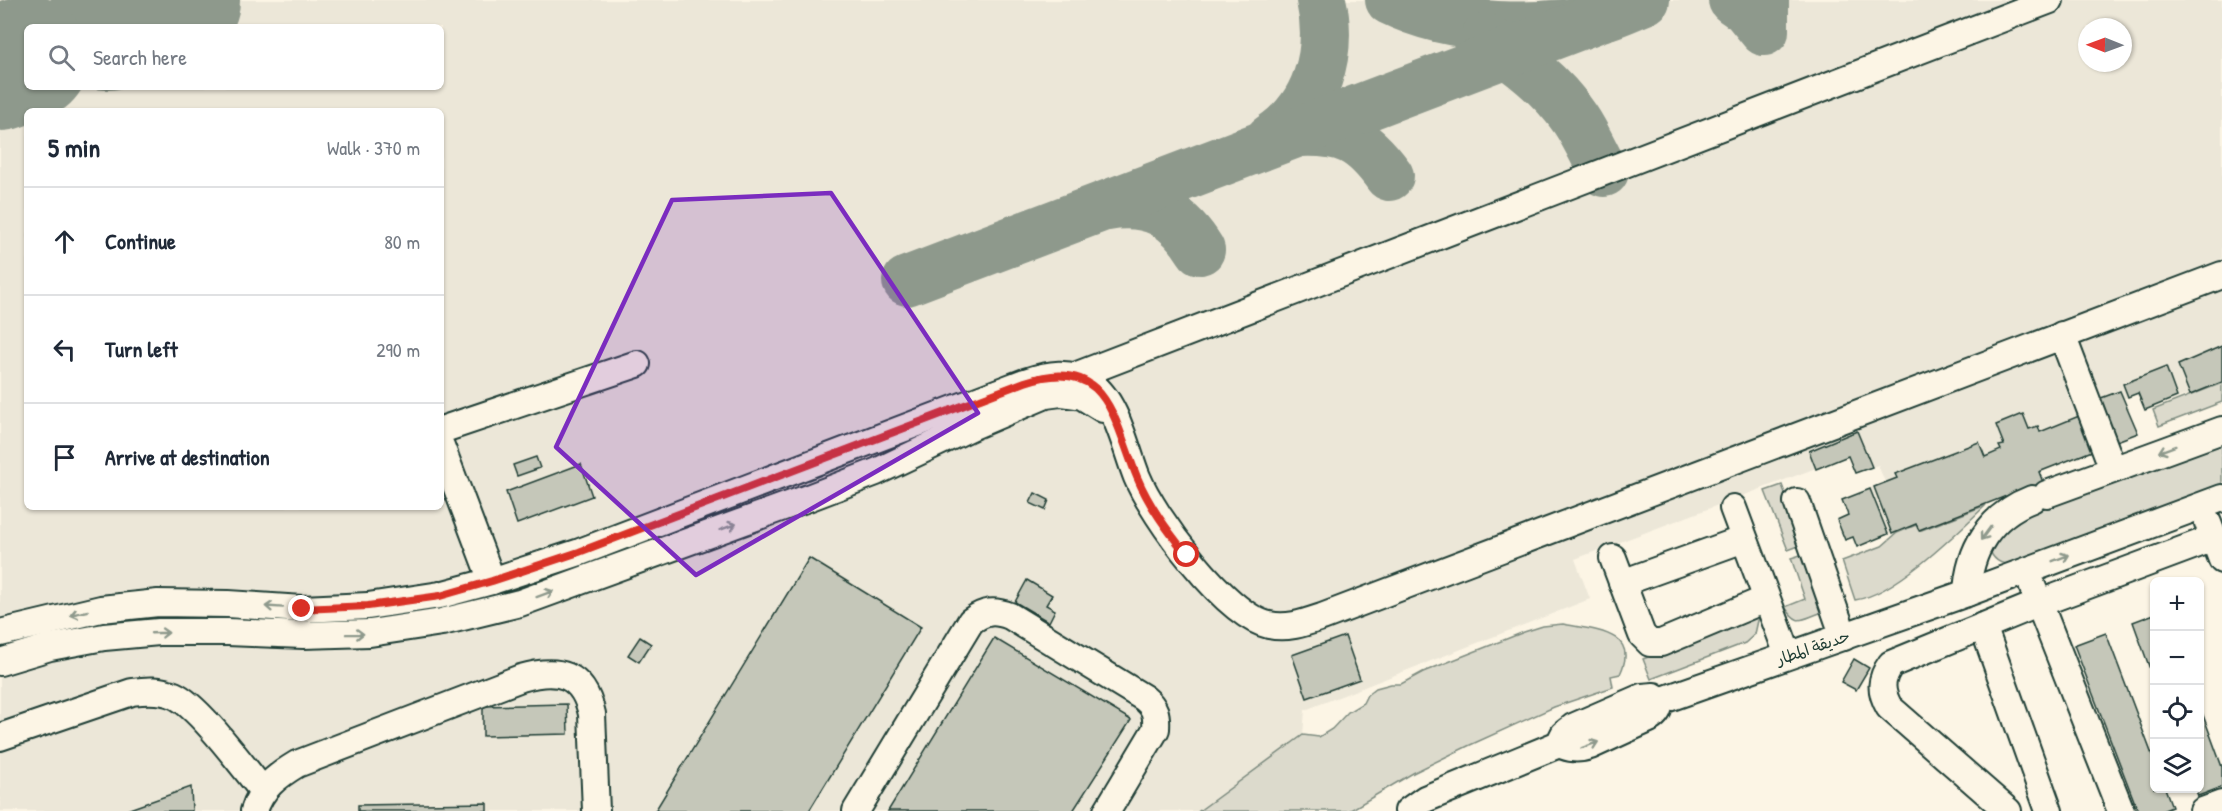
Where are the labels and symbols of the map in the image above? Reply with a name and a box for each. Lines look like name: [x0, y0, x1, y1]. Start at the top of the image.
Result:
north arrow: [2078, 18, 2132, 72]
one-way arrow: [2158, 445, 2177, 456]
one-way arrow: [719, 521, 737, 532]
one-way arrow: [1980, 525, 1992, 541]
route start: [1173, 541, 1199, 567]
one-way arrow: [2051, 552, 2070, 563]
one-way arrow: [535, 587, 554, 598]
route end: [288, 595, 314, 621]
one-way arrow: [264, 601, 284, 612]
one-way arrow: [70, 608, 89, 620]
street label: حديقة المطار: [1771, 624, 1853, 670]
one-way arrow: [150, 627, 170, 638]
one-way arrow: [345, 628, 365, 639]
one-way arrow: [1580, 739, 1599, 750]

